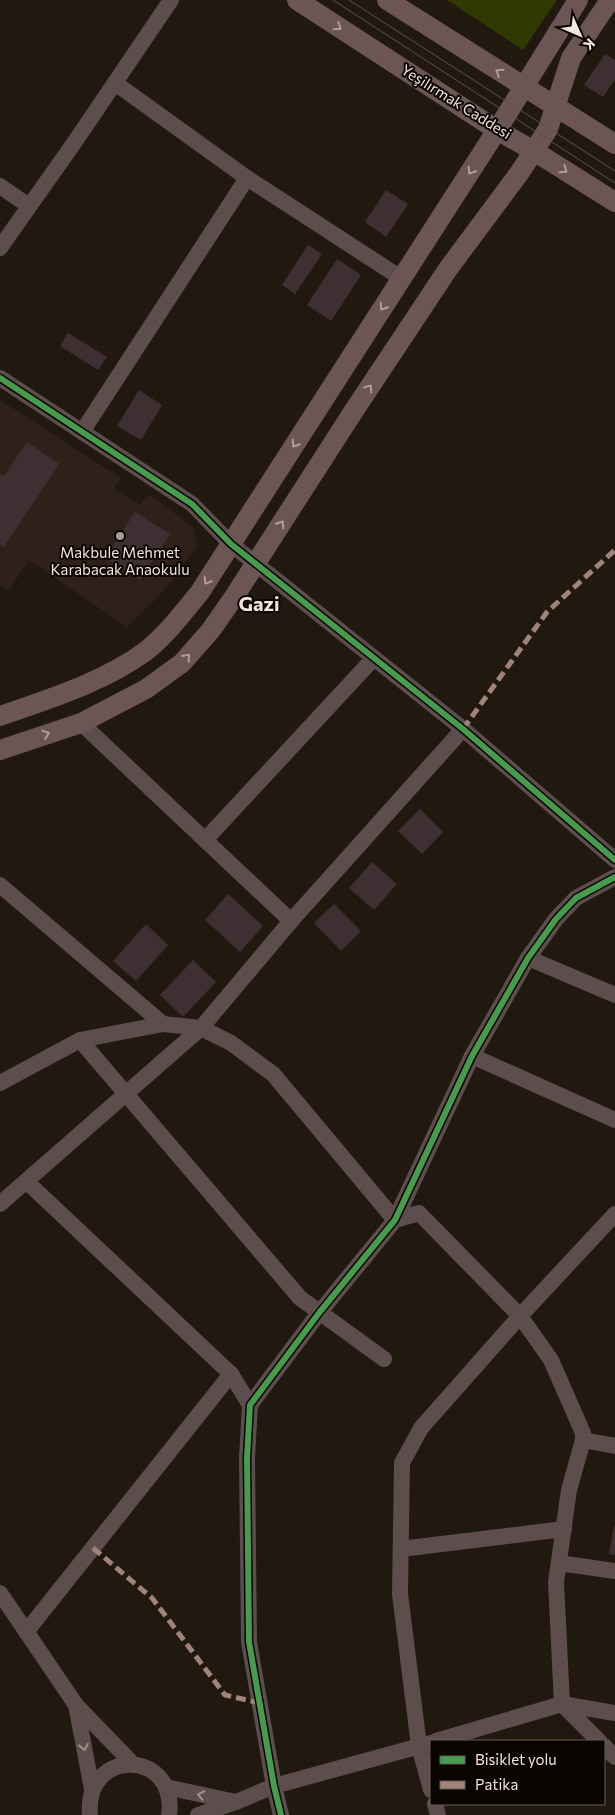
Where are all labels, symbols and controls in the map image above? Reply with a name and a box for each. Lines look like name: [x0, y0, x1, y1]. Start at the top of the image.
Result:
north arrow: [555, 10, 605, 60]
one-way arrow: [333, 20, 342, 30]
text: K: [580, 35, 599, 54]
street label: Yeşilırmak Caddesi: [398, 60, 515, 142]
one-way arrow: [496, 69, 505, 79]
one-way arrow: [558, 164, 568, 173]
one-way arrow: [467, 165, 477, 174]
one-way arrow: [379, 302, 389, 311]
one-way arrow: [363, 384, 372, 393]
one-way arrow: [292, 438, 301, 448]
one-way arrow: [275, 521, 284, 530]
marker: Makbule Mehmet Karabacak Anaokulu: [114, 530, 126, 542]
place label: Makbule Mehmet Karabacak Anaokulu: [50, 543, 190, 578]
one-way arrow: [204, 575, 213, 584]
district label: Gazi: [239, 591, 280, 615]
one-way arrow: [182, 653, 191, 662]
one-way arrow: [42, 730, 50, 740]
legend: [430, 1740, 605, 1805]
one-way arrow: [78, 1743, 88, 1752]
text: Bisiklet yolu: [475, 1750, 557, 1768]
text: Patika: [475, 1775, 518, 1793]
one-way arrow: [197, 1790, 206, 1800]

